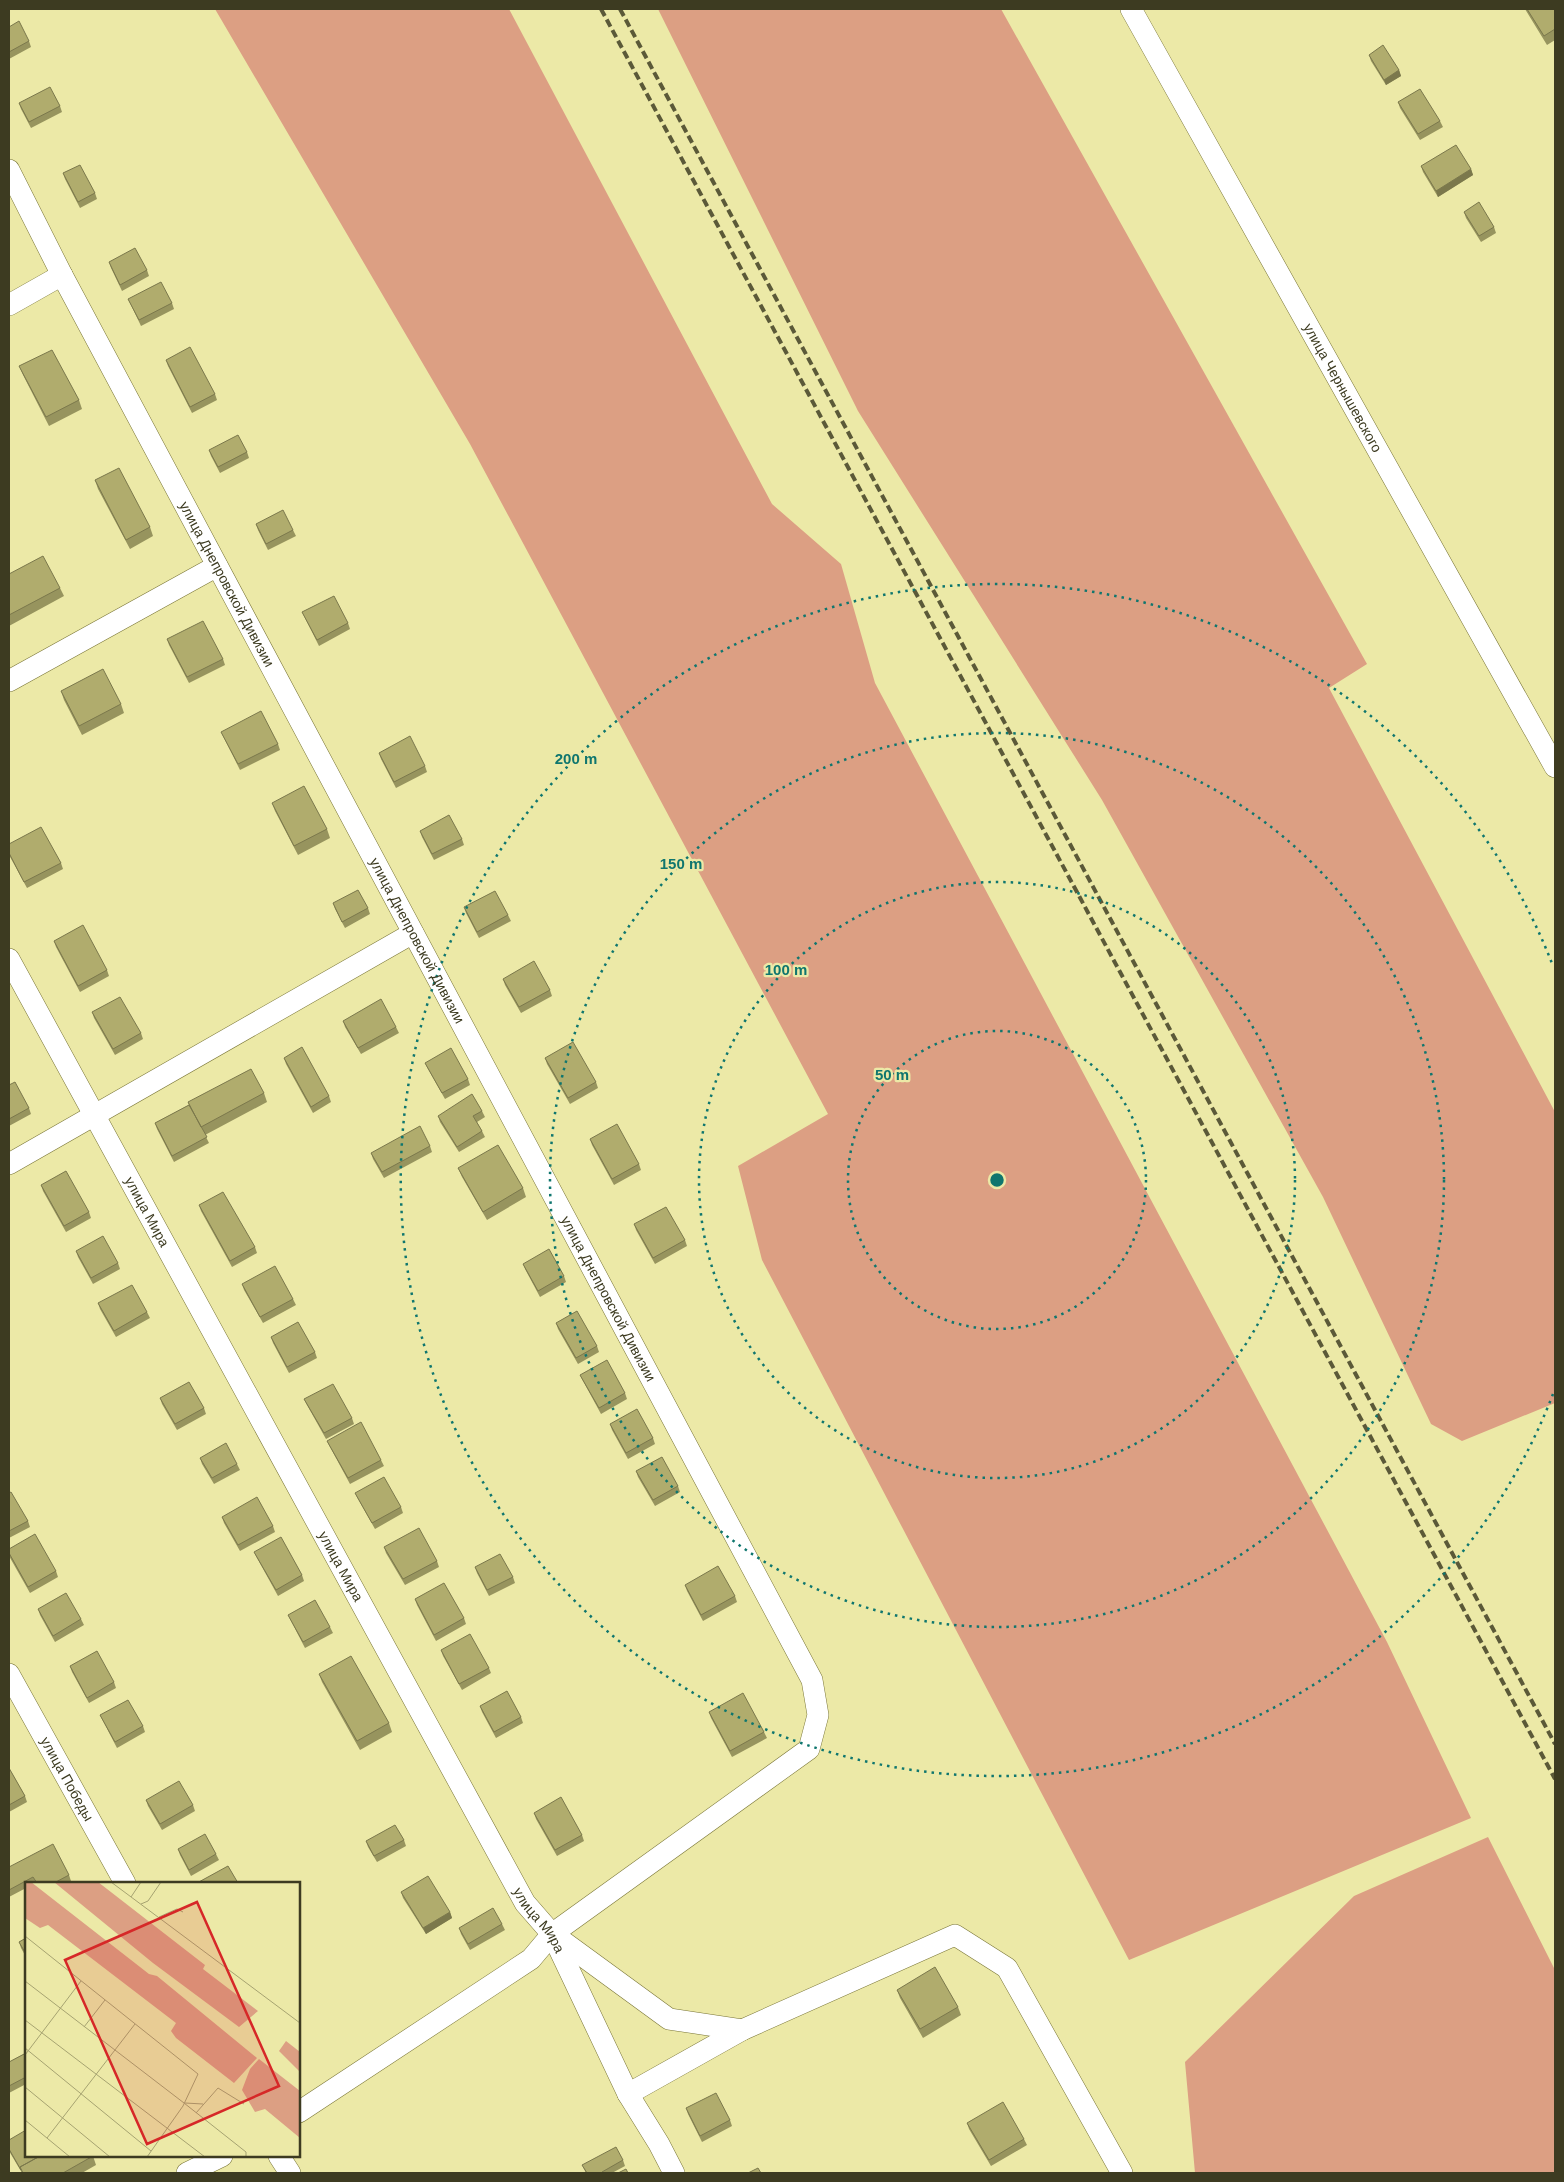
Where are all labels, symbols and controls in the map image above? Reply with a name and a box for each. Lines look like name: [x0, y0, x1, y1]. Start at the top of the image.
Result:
street label: улица Чернышевского: [1300, 321, 1385, 455]
street label: улица Днепровской Дивизии: [176, 499, 278, 670]
text: 200 m: [555, 750, 597, 767]
street label: улица Днепровской Дивизии: [367, 855, 468, 1026]
text: 150 m: [660, 855, 702, 872]
text: 100 m: [765, 961, 807, 978]
text: 50 m: [875, 1066, 909, 1083]
centre of rings: [988, 1171, 1006, 1189]
street label: улица Мира: [122, 1174, 173, 1250]
street label: улица Днепровской Дивизии: [558, 1213, 659, 1384]
street label: улица Мира: [315, 1528, 367, 1604]
street label: улица Победы: [37, 1734, 97, 1824]
inset map: [25, 1882, 300, 2157]
street label: улица Мира: [510, 1885, 568, 1956]

